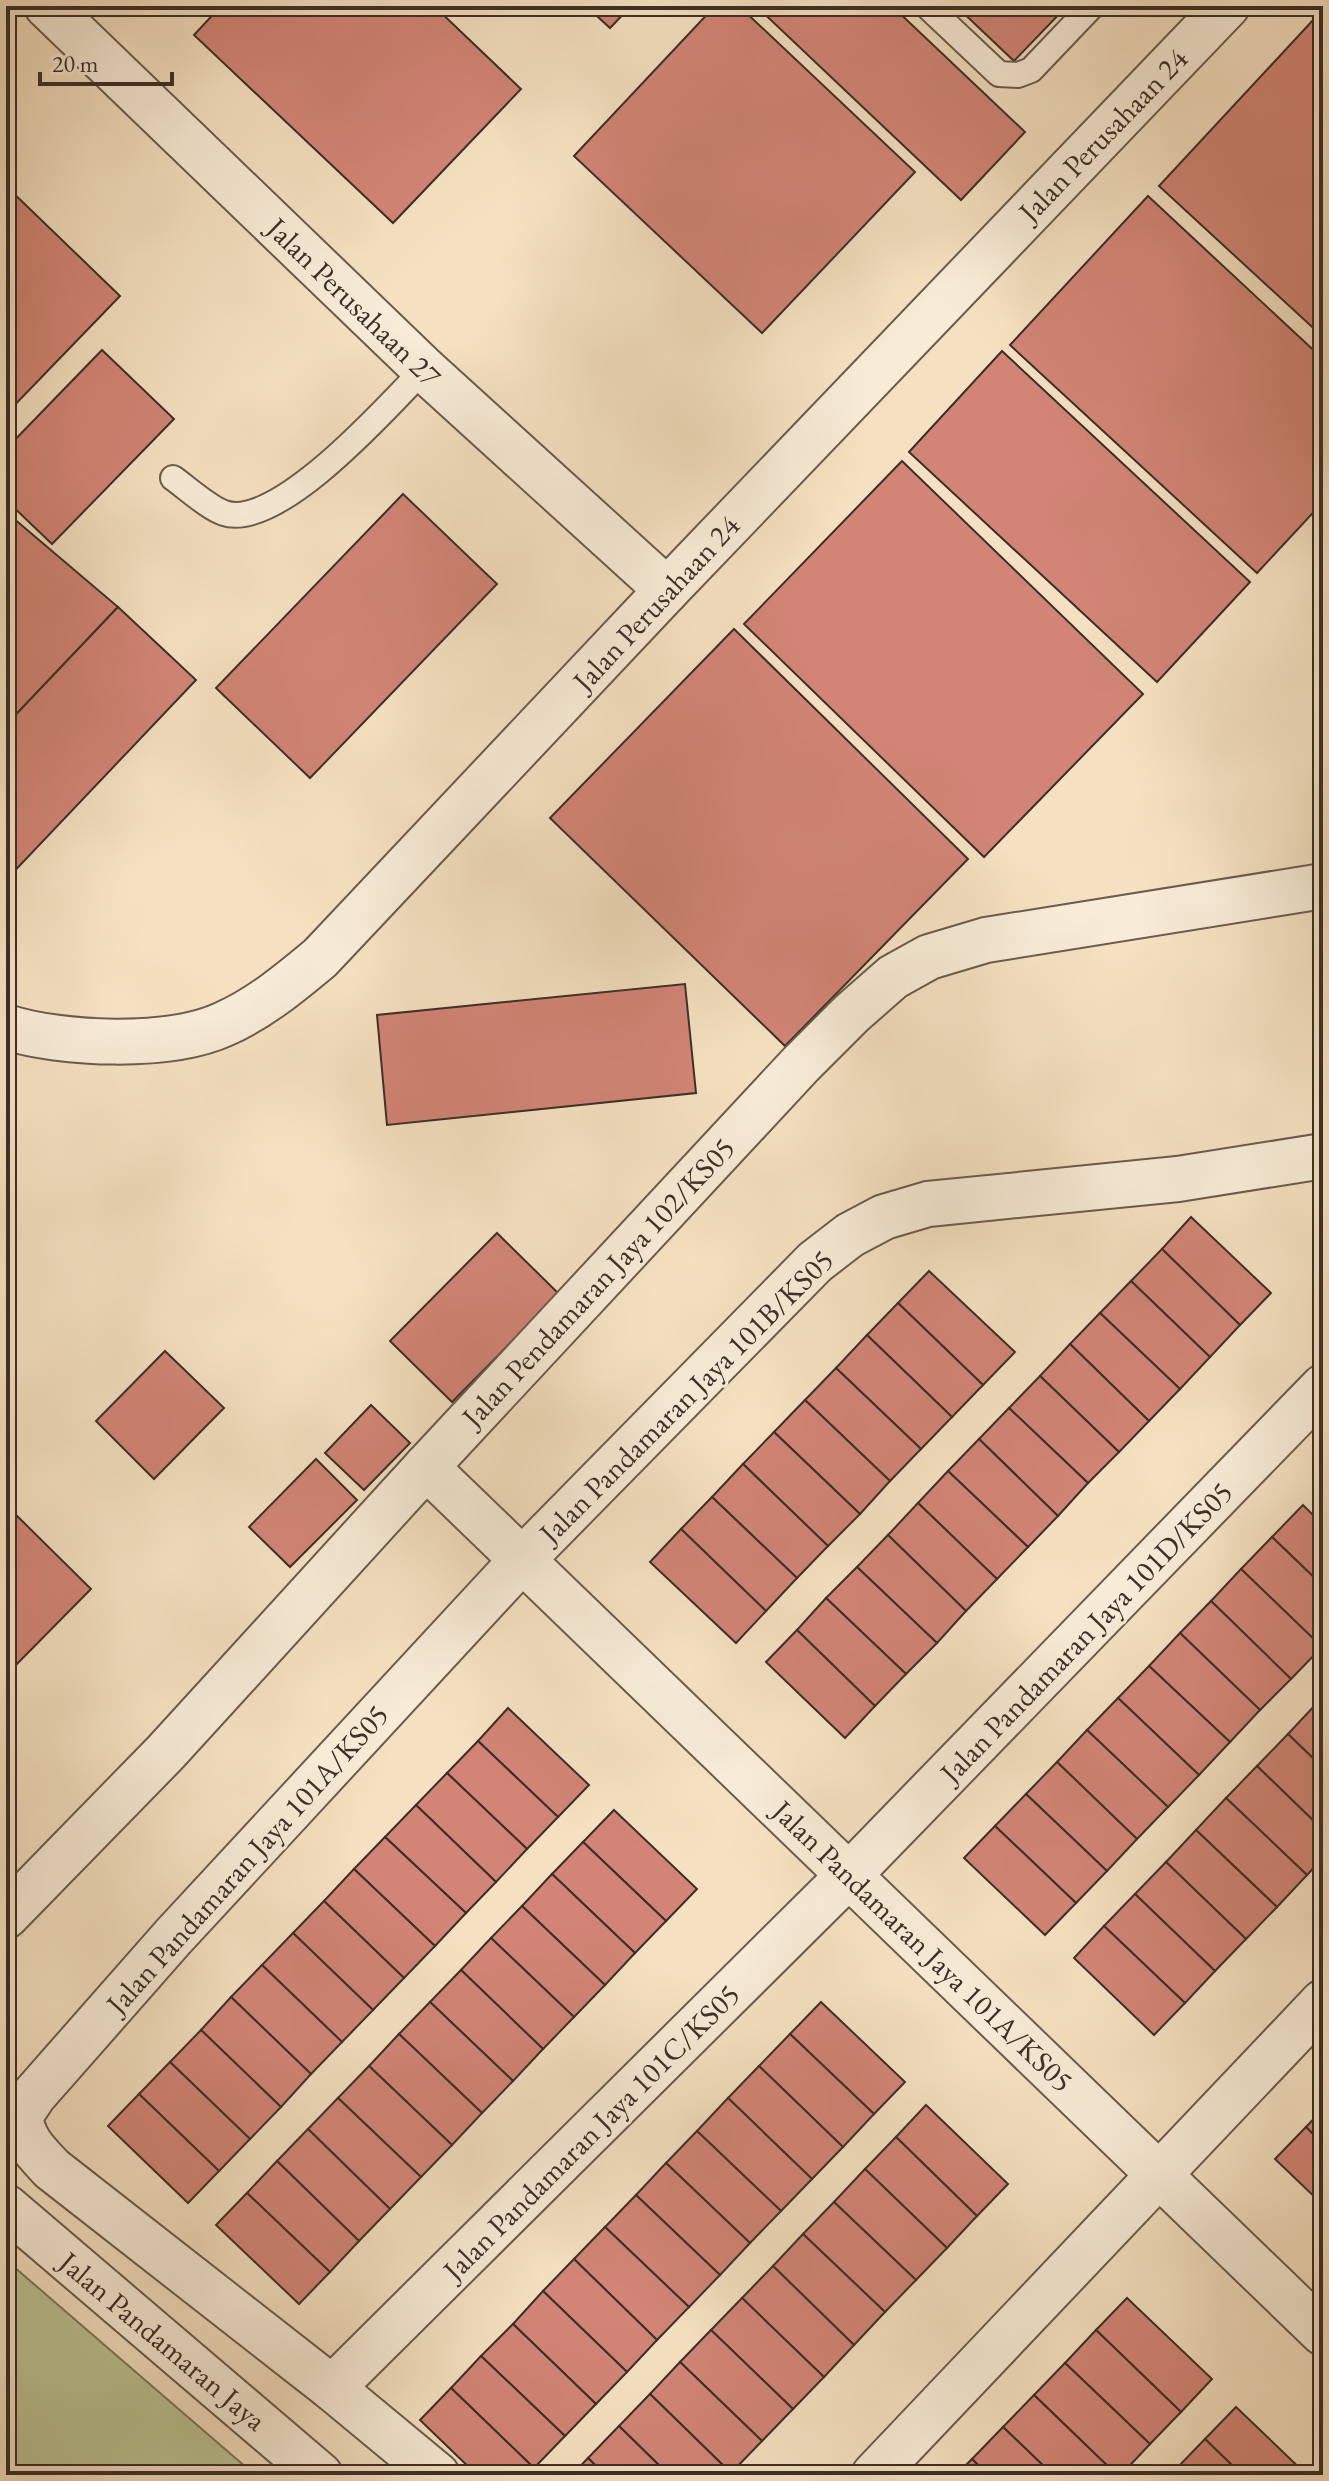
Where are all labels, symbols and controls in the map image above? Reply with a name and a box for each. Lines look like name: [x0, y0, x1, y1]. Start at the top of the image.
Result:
scale bar: [40, 36, 172, 86]
street label: Jalan Perusahaan 24: [1008, 39, 1196, 233]
text: 20 m: [52, 48, 99, 79]
street label: Jalan Perusahaan 27: [256, 207, 450, 395]
street label: Jalan Perusahaan 24: [562, 506, 748, 702]
street label: Jalan Pendamaran Jaya 102/KS05: [451, 1129, 743, 1438]
street label: Jalan Pandamaran Jaya 101B/KS05: [528, 1240, 842, 1554]
street label: Jalan Pandamaran Jaya 101D/KS05: [929, 1473, 1241, 1793]
street label: Jalan Pandamaran Jaya 101A/KS05: [95, 1696, 397, 2024]
street label: Jalan Pandamaran Jaya 101A/KS05: [762, 1790, 1082, 2100]
street label: Jalan Pandamaran Jaya 101C/KS05: [432, 1975, 748, 2291]
street label: Jalan Pandamaran Jaya: [49, 2241, 275, 2439]

